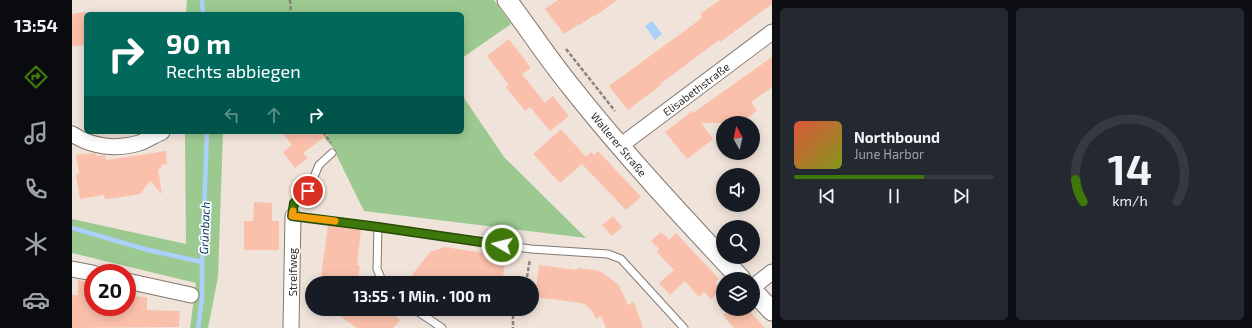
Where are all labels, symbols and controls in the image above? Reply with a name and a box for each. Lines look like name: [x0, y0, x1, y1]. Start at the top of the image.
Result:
text: 13:54: [14, 14, 58, 36]
text: 90 m: [166, 26, 231, 60]
icon: right: [100, 28, 152, 80]
text: Rechts abbiegen: [166, 60, 301, 82]
street label: Elisabethstraße: [660, 60, 732, 118]
icon: directions: [22, 63, 50, 91]
icon: left: [221, 104, 243, 126]
icon: ahead: [263, 104, 285, 126]
icon: right: [305, 104, 327, 126]
street label: Wallerer Straße: [588, 109, 650, 179]
north arrow: [716, 116, 760, 160]
map controls: [716, 116, 760, 316]
icon: music: [22, 119, 50, 147]
text: Northbound: [854, 128, 940, 146]
text: 14: [1108, 143, 1152, 193]
text: June Harbor: [854, 146, 924, 162]
button: sound: [716, 168, 760, 212]
pin: [291, 174, 325, 208]
icon: phone: [22, 175, 50, 203]
icon: arrive: [297, 180, 319, 202]
icon: previous: [816, 185, 838, 207]
icon: pause: [883, 185, 905, 207]
icon: next: [950, 185, 972, 207]
text: km/h: [1112, 192, 1148, 209]
water label: Grünbach: [196, 201, 212, 254]
button: search: [716, 220, 760, 264]
position arrow: [481, 224, 523, 266]
icon: climate: [22, 230, 50, 258]
street label: Streifweg: [286, 248, 299, 296]
speed limit sign: 20: [84, 264, 136, 316]
button: layers: [716, 272, 760, 316]
icon: car: [22, 286, 50, 314]
text: 13:55 · 1 Min. · 100 m: [353, 287, 491, 305]

